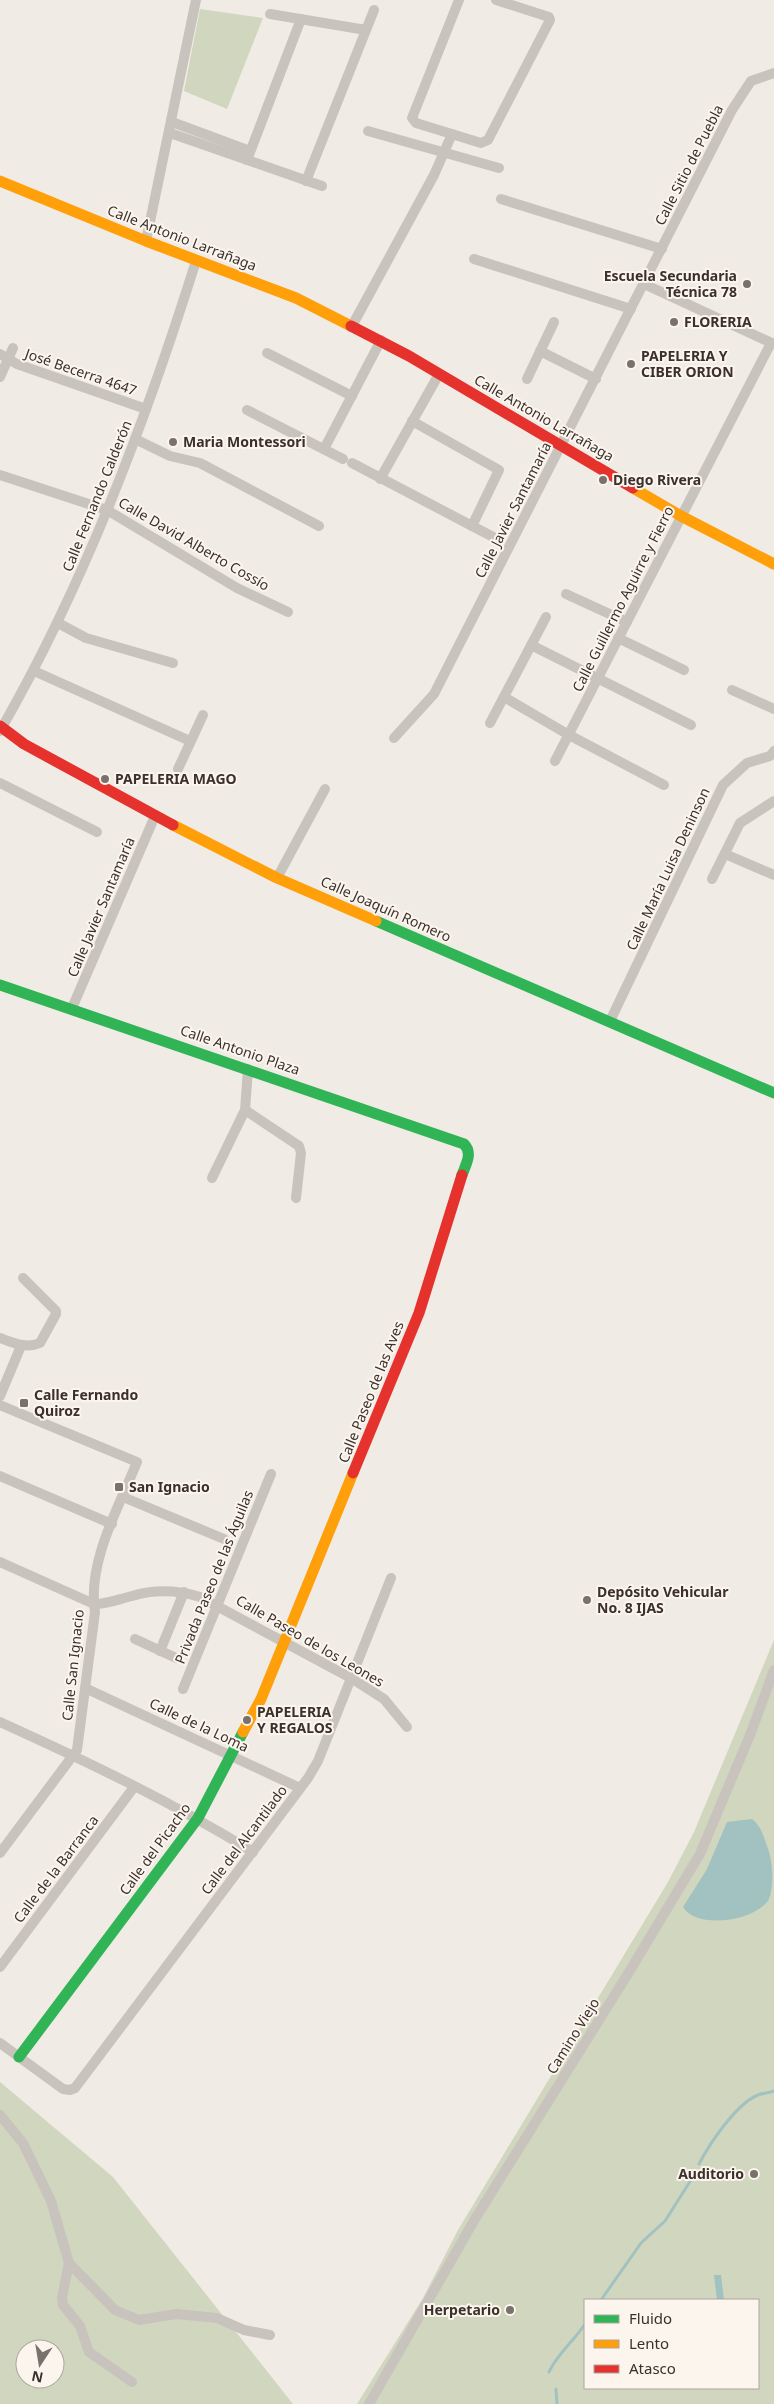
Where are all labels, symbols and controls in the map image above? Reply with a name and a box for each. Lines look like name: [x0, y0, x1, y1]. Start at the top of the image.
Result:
street label: Calle Sitio de Puebla: [650, 101, 727, 228]
street label: Calle Antonio Larrañaga: [105, 200, 259, 275]
place label: Escuela Secundaria Técnica 78: [604, 266, 737, 301]
marker: Escuela Secundaria Técnica 78: [741, 278, 753, 290]
place label: FLORERIA: [684, 312, 752, 331]
marker: FLORERIA: [668, 316, 680, 328]
street label: José Becerra 4647: [21, 343, 140, 400]
place label: PAPELERIA Y CIBER ORION: [641, 346, 734, 381]
marker: PAPELERIA Y CIBER ORION: [625, 358, 637, 370]
street label: Calle Antonio Larrañaga: [471, 370, 618, 465]
street label: Calle Fernando Calderón: [57, 417, 136, 574]
place label: Maria Montessori: [183, 432, 306, 451]
marker: Maria Montessori: [167, 436, 179, 448]
street label: Calle Javier Santamaría: [470, 438, 555, 581]
place label: Diego Rivera: [613, 470, 701, 489]
marker: Diego Rivera: [597, 474, 609, 486]
street label: Calle David Alberto Cossío: [115, 493, 273, 595]
street label: Calle Guillermo Aguirre y Fierro: [567, 503, 678, 695]
place label: PAPELERIA MAGO: [115, 769, 237, 788]
marker: PAPELERIA MAGO: [99, 773, 111, 785]
street label: Calle María Luisa Deninson: [621, 784, 714, 953]
street label: Calle Javier Santamaría: [62, 834, 139, 980]
street label: Calle Joaquín Romero: [318, 871, 454, 946]
street label: Calle Antonio Plaza: [178, 1020, 303, 1079]
street label: Calle Paseo de las Aves: [333, 1318, 408, 1465]
place label: Calle Fernando Quiroz: [34, 1385, 138, 1420]
marker: Calle Fernando Quiroz: [18, 1397, 30, 1409]
place label: San Ignacio: [129, 1477, 210, 1496]
marker: San Ignacio: [113, 1481, 125, 1493]
street label: Privada Paseo de las Águilas: [170, 1487, 257, 1667]
place label: Depósito Vehicular No. 8 IJAS: [597, 1582, 729, 1617]
street label: Calle Paseo de los Leones: [233, 1590, 388, 1691]
marker: Depósito Vehicular No. 8 IJAS: [581, 1594, 593, 1606]
street label: Calle San Ignacio: [57, 1608, 88, 1722]
street label: Calle de la Loma: [146, 1693, 252, 1756]
place label: PAPELERIA Y REGALOS: [257, 1702, 333, 1737]
marker: PAPELERIA Y REGALOS: [241, 1714, 253, 1726]
street label: Calle del Alcantilado: [196, 1781, 291, 1898]
street label: Calle del Picacho: [115, 1799, 195, 1899]
street label: Calle de la Barranca: [9, 1811, 102, 1926]
street label: Camino Viejo: [542, 1994, 603, 2077]
place label: Auditorio: [678, 2164, 744, 2183]
marker: Auditorio: [748, 2168, 760, 2180]
legend: [584, 2299, 759, 2389]
place label: Herpetario: [424, 2300, 500, 2319]
marker: Herpetario: [504, 2304, 516, 2316]
text: Fluido: [629, 2308, 672, 2328]
text: Lento: [629, 2333, 669, 2353]
north arrow: [15, 2339, 65, 2389]
text: Atasco: [629, 2358, 676, 2378]
text: N: [30, 2367, 45, 2388]

